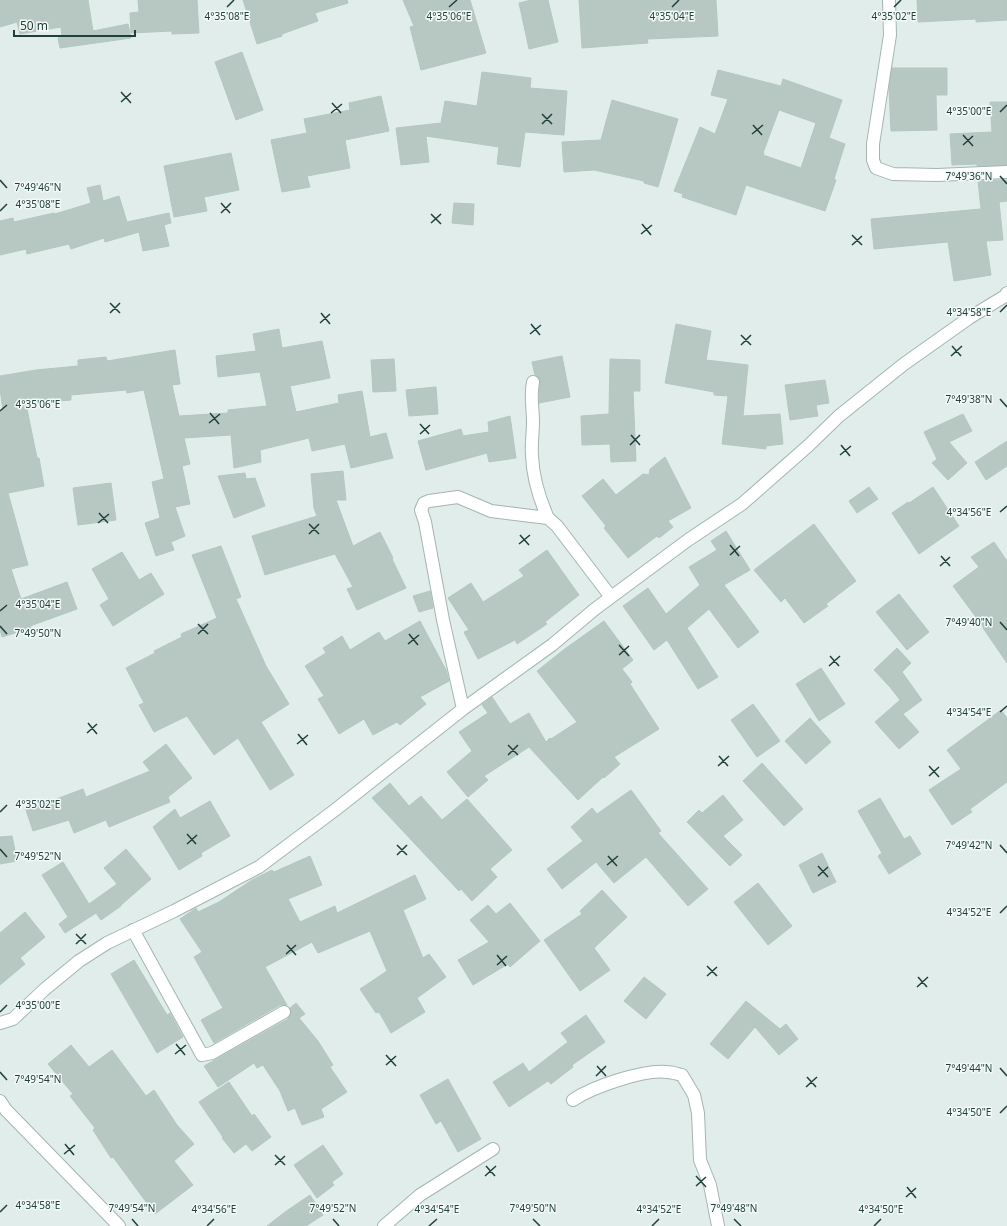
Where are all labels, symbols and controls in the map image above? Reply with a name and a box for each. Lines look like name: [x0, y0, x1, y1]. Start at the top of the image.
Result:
text: 4°35'08"E: [205, 9, 249, 23]
text: 4°35'06"E: [427, 9, 471, 23]
text: 4°35'04"E: [650, 9, 694, 23]
text: 4°35'02"E: [872, 9, 916, 23]
scale bar: [14, 12, 135, 38]
text: 50 m: [20, 17, 48, 34]
text: 4°35'00"E: [947, 104, 991, 118]
text: 7°49'36"N: [946, 169, 992, 183]
text: 7°49'46"N: [15, 180, 61, 194]
text: 4°35'08"E: [16, 197, 60, 211]
text: 4°34'58"E: [947, 305, 991, 319]
text: 7°49'38"N: [946, 392, 992, 406]
text: 4°35'06"E: [16, 397, 60, 411]
text: 4°34'56"E: [947, 505, 991, 519]
text: 4°35'04"E: [16, 597, 60, 611]
text: 7°49'40"N: [946, 615, 992, 629]
text: 7°49'50"N: [15, 626, 61, 640]
text: 4°34'54"E: [947, 705, 991, 719]
text: 4°35'02"E: [16, 797, 60, 811]
text: 7°49'42"N: [946, 838, 992, 852]
text: 7°49'52"N: [15, 849, 61, 863]
text: 4°34'52"E: [947, 905, 991, 919]
text: 4°35'00"E: [16, 998, 60, 1012]
text: 7°49'44"N: [946, 1061, 992, 1075]
text: 7°49'54"N: [15, 1072, 61, 1086]
text: 4°34'50"E: [947, 1105, 991, 1119]
text: 4°34'58"E: [16, 1198, 60, 1212]
text: 7°49'54"N: [109, 1201, 155, 1215]
text: 7°49'52"N: [310, 1201, 356, 1215]
text: 7°49'50"N: [510, 1201, 556, 1215]
text: 7°49'48"N: [711, 1201, 757, 1215]
text: 4°34'56"E: [192, 1202, 236, 1216]
text: 4°34'54"E: [415, 1202, 459, 1216]
text: 4°34'52"E: [637, 1202, 681, 1216]
text: 4°34'50"E: [859, 1202, 903, 1216]

